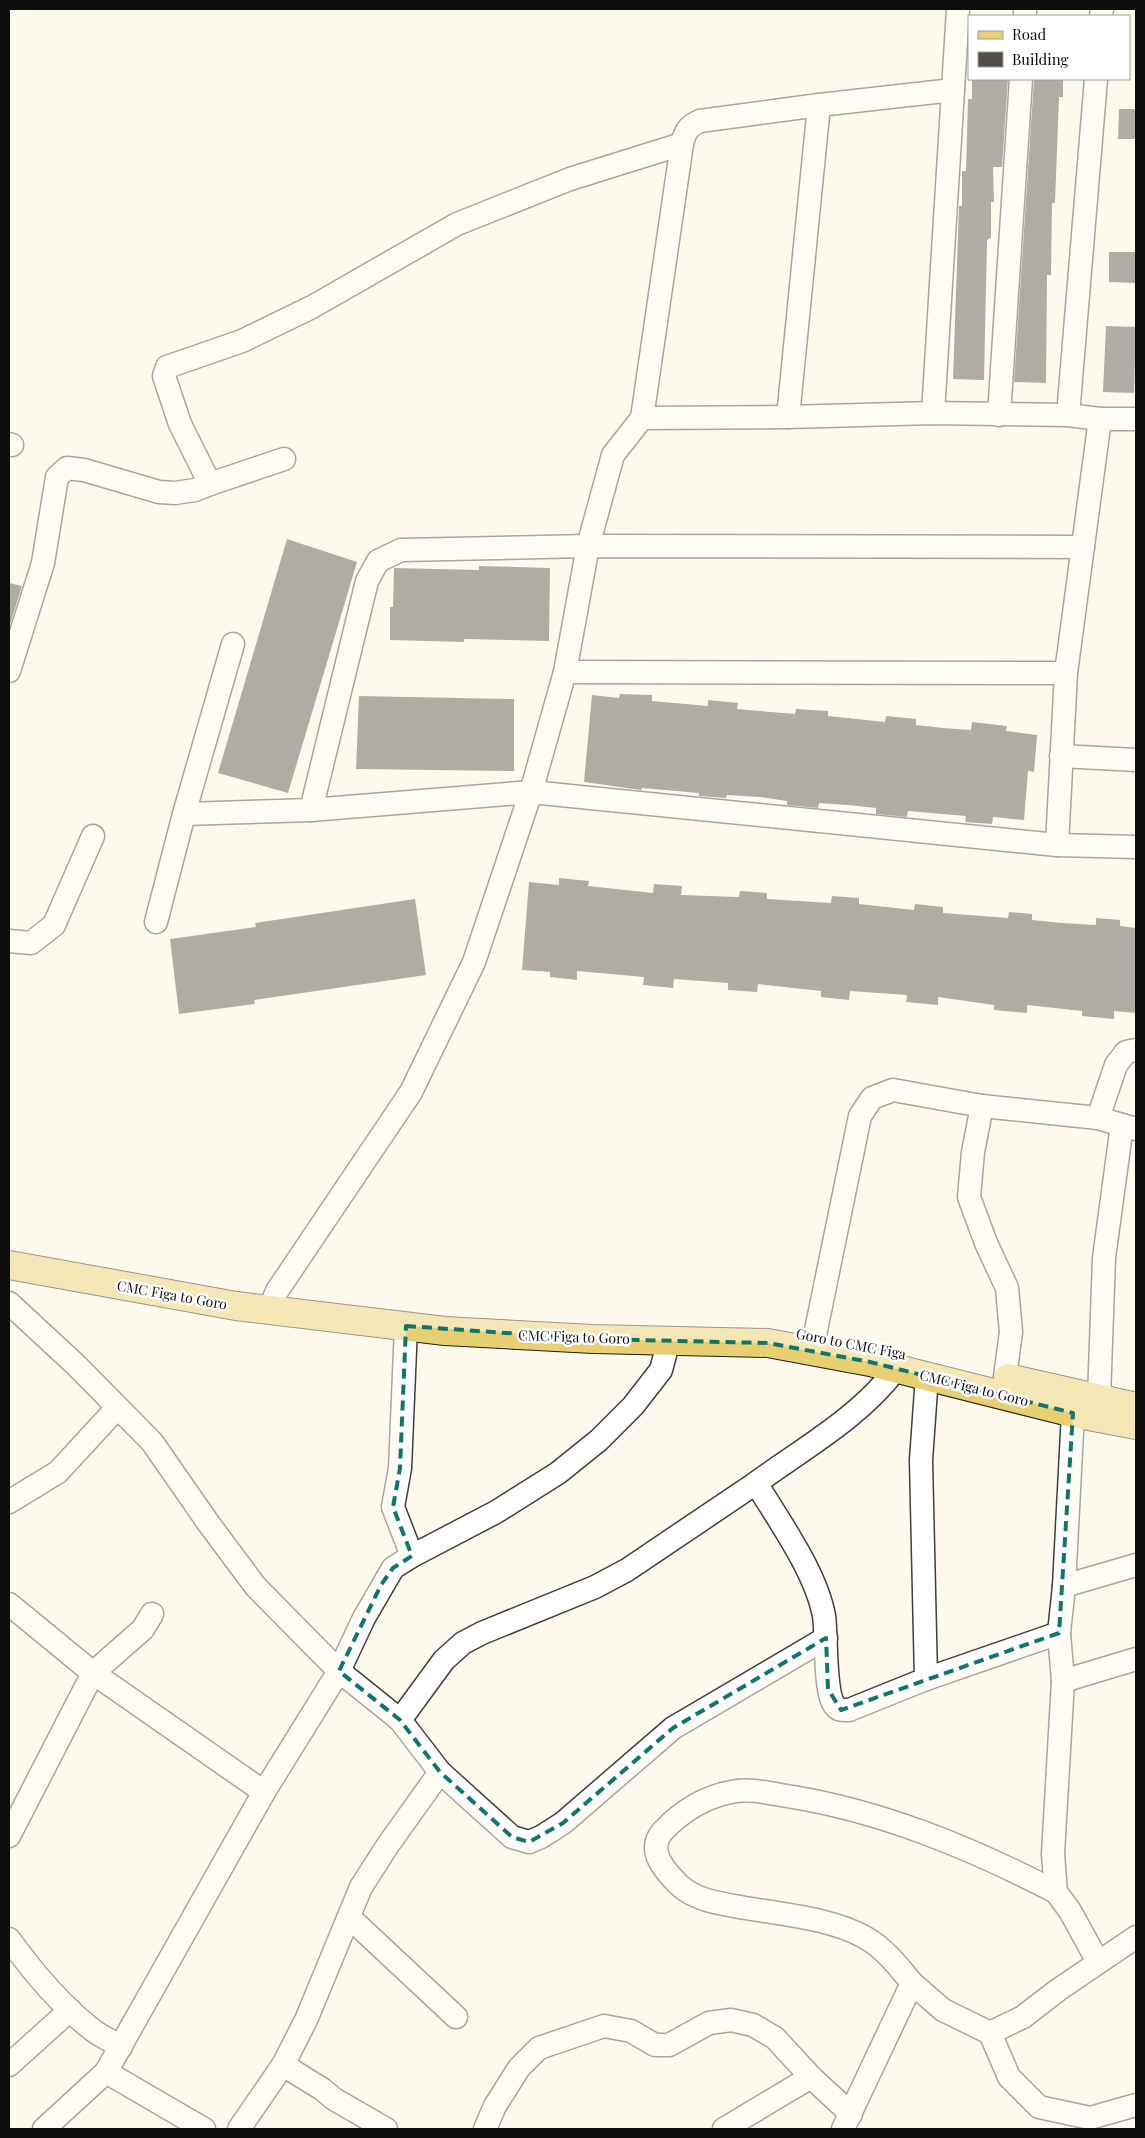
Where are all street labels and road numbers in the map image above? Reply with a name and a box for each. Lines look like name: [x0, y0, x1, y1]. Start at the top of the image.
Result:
street label: CMC Figa to Goro: [116, 1275, 229, 1314]
street label: Goro to CMC Figa: [794, 1324, 908, 1363]
street label: CMC Figa to Goro: [518, 1325, 630, 1348]
street label: CMC Figa to Goro: [918, 1365, 1031, 1410]

